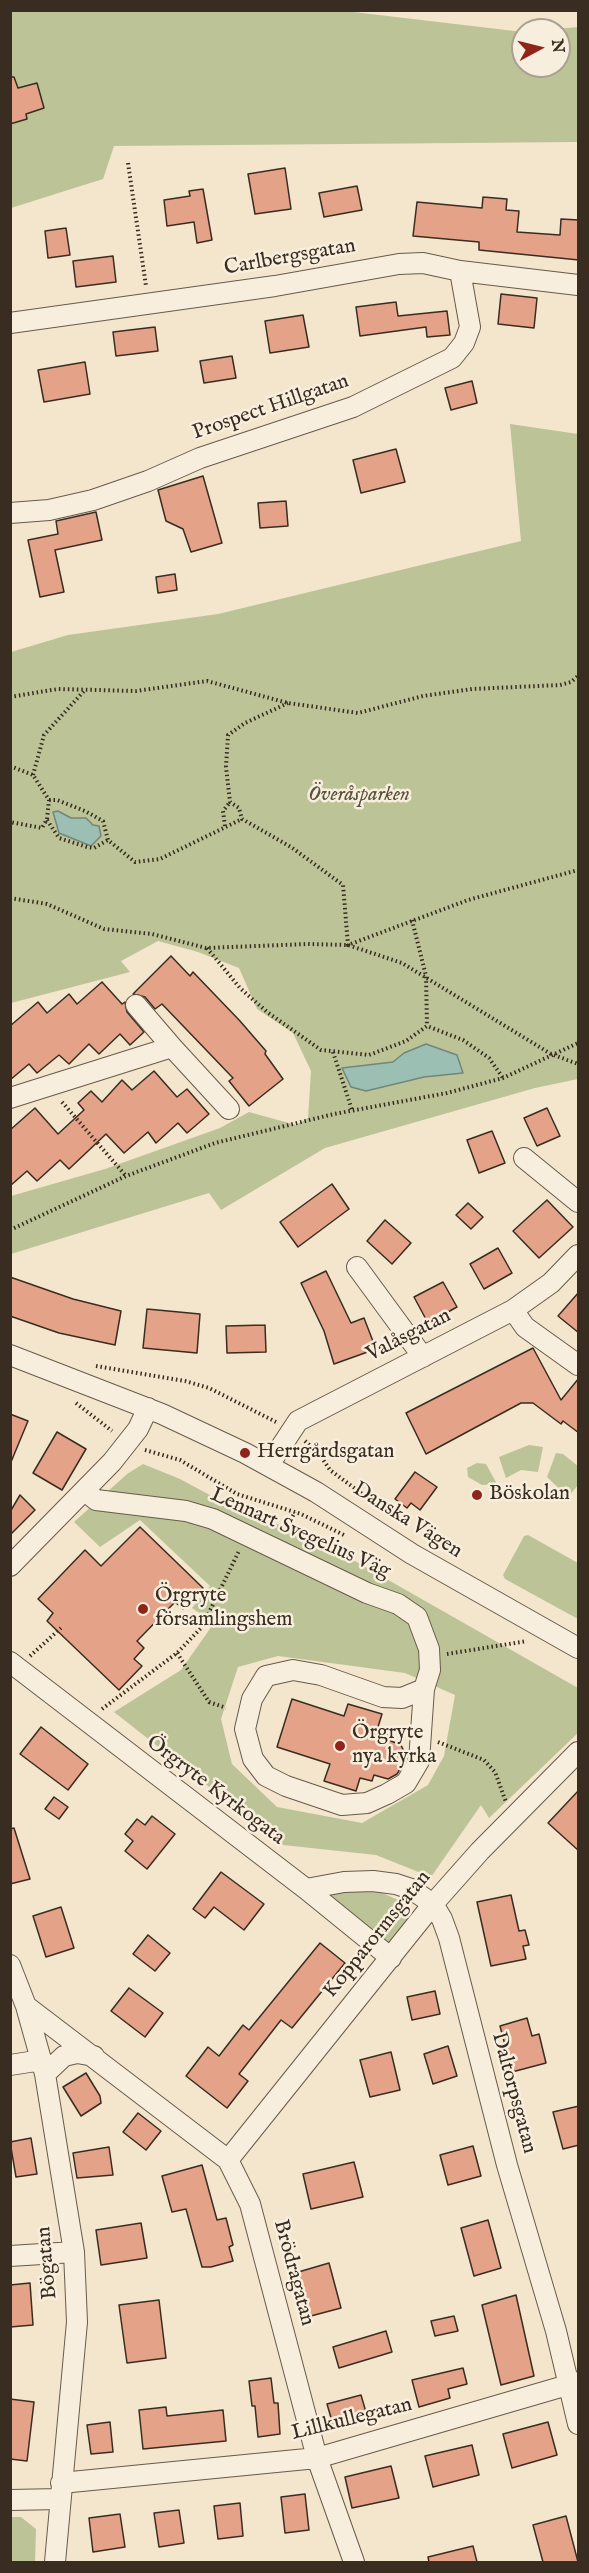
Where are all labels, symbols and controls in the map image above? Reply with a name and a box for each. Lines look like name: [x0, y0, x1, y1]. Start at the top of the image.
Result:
north arrow: [511, 18, 571, 78]
text: N: [546, 38, 568, 54]
street label: Carlbergsgatan: [222, 234, 358, 282]
street label: Prospect Hillgatan: [190, 369, 352, 447]
park label: Överåsparken: [308, 783, 410, 809]
street label: Valåsgatan: [362, 1304, 456, 1368]
place label: Herrgårdsgatan: [257, 1440, 395, 1466]
marker: Herrgårdsgatan: [238, 1446, 252, 1460]
street label: Danska Vägen: [348, 1477, 466, 1565]
place label: Böskolan: [489, 1482, 570, 1508]
street label: Lennart Svegelius Väg: [206, 1483, 394, 1585]
marker: Böskolan: [470, 1488, 484, 1502]
place label: Örgryte församlingshem: [155, 1584, 292, 1634]
marker: Örgryte församlingshem: [136, 1602, 150, 1616]
place label: Örgryte nya kyrka: [352, 1721, 436, 1771]
street label: Örgryte Kyrkogata: [141, 1731, 289, 1851]
marker: Örgryte nya kyrka: [333, 1739, 347, 1753]
street label: Kopparormsgatan: [319, 1866, 437, 2004]
street label: Daltorpsgatan: [485, 2030, 541, 2156]
street label: Brödragatan: [267, 2217, 319, 2329]
street label: Bögatan: [32, 2225, 64, 2301]
street label: Lillkullegatan: [289, 2393, 415, 2447]

